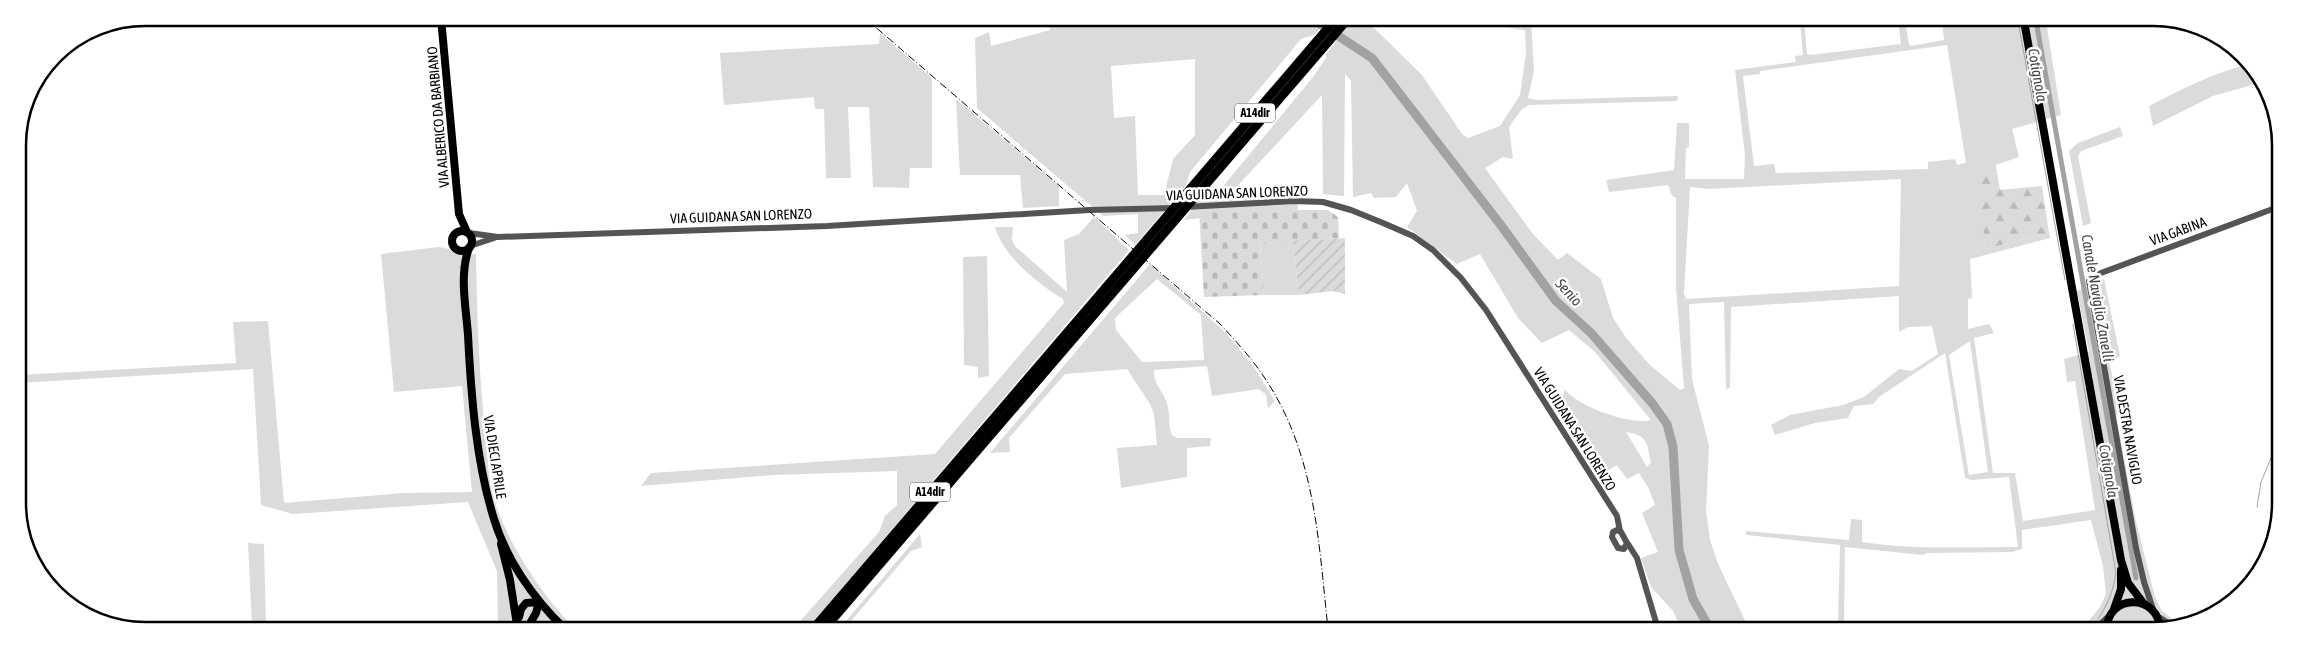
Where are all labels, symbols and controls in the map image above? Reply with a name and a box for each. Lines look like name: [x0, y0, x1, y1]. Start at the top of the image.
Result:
street label: VIA ALBERICO DA BARBIANO: [424, 46, 452, 188]
water label: Cotignola: [2025, 47, 2051, 103]
road number: A14dir: [1235, 104, 1275, 122]
street label: VIA GUIDANA SAN LORENZO: [1166, 183, 1308, 203]
street label: VIA GUIDANA SAN LORENZO: [670, 206, 812, 226]
street label: VIA GABINA: [2148, 213, 2208, 249]
water label: Canale Naviglio Zanelli: [2078, 233, 2118, 363]
water label: Senio: [1552, 274, 1586, 309]
street label: VIA GUIDANA SAN LORENZO: [1531, 364, 1619, 494]
street label: VIA DESTRA NAVIGLIO: [2111, 374, 2145, 486]
street label: VIA DIECI APRILE: [481, 414, 509, 500]
water label: Cotignola: [2096, 443, 2122, 499]
road number: A14dir: [910, 482, 950, 502]

